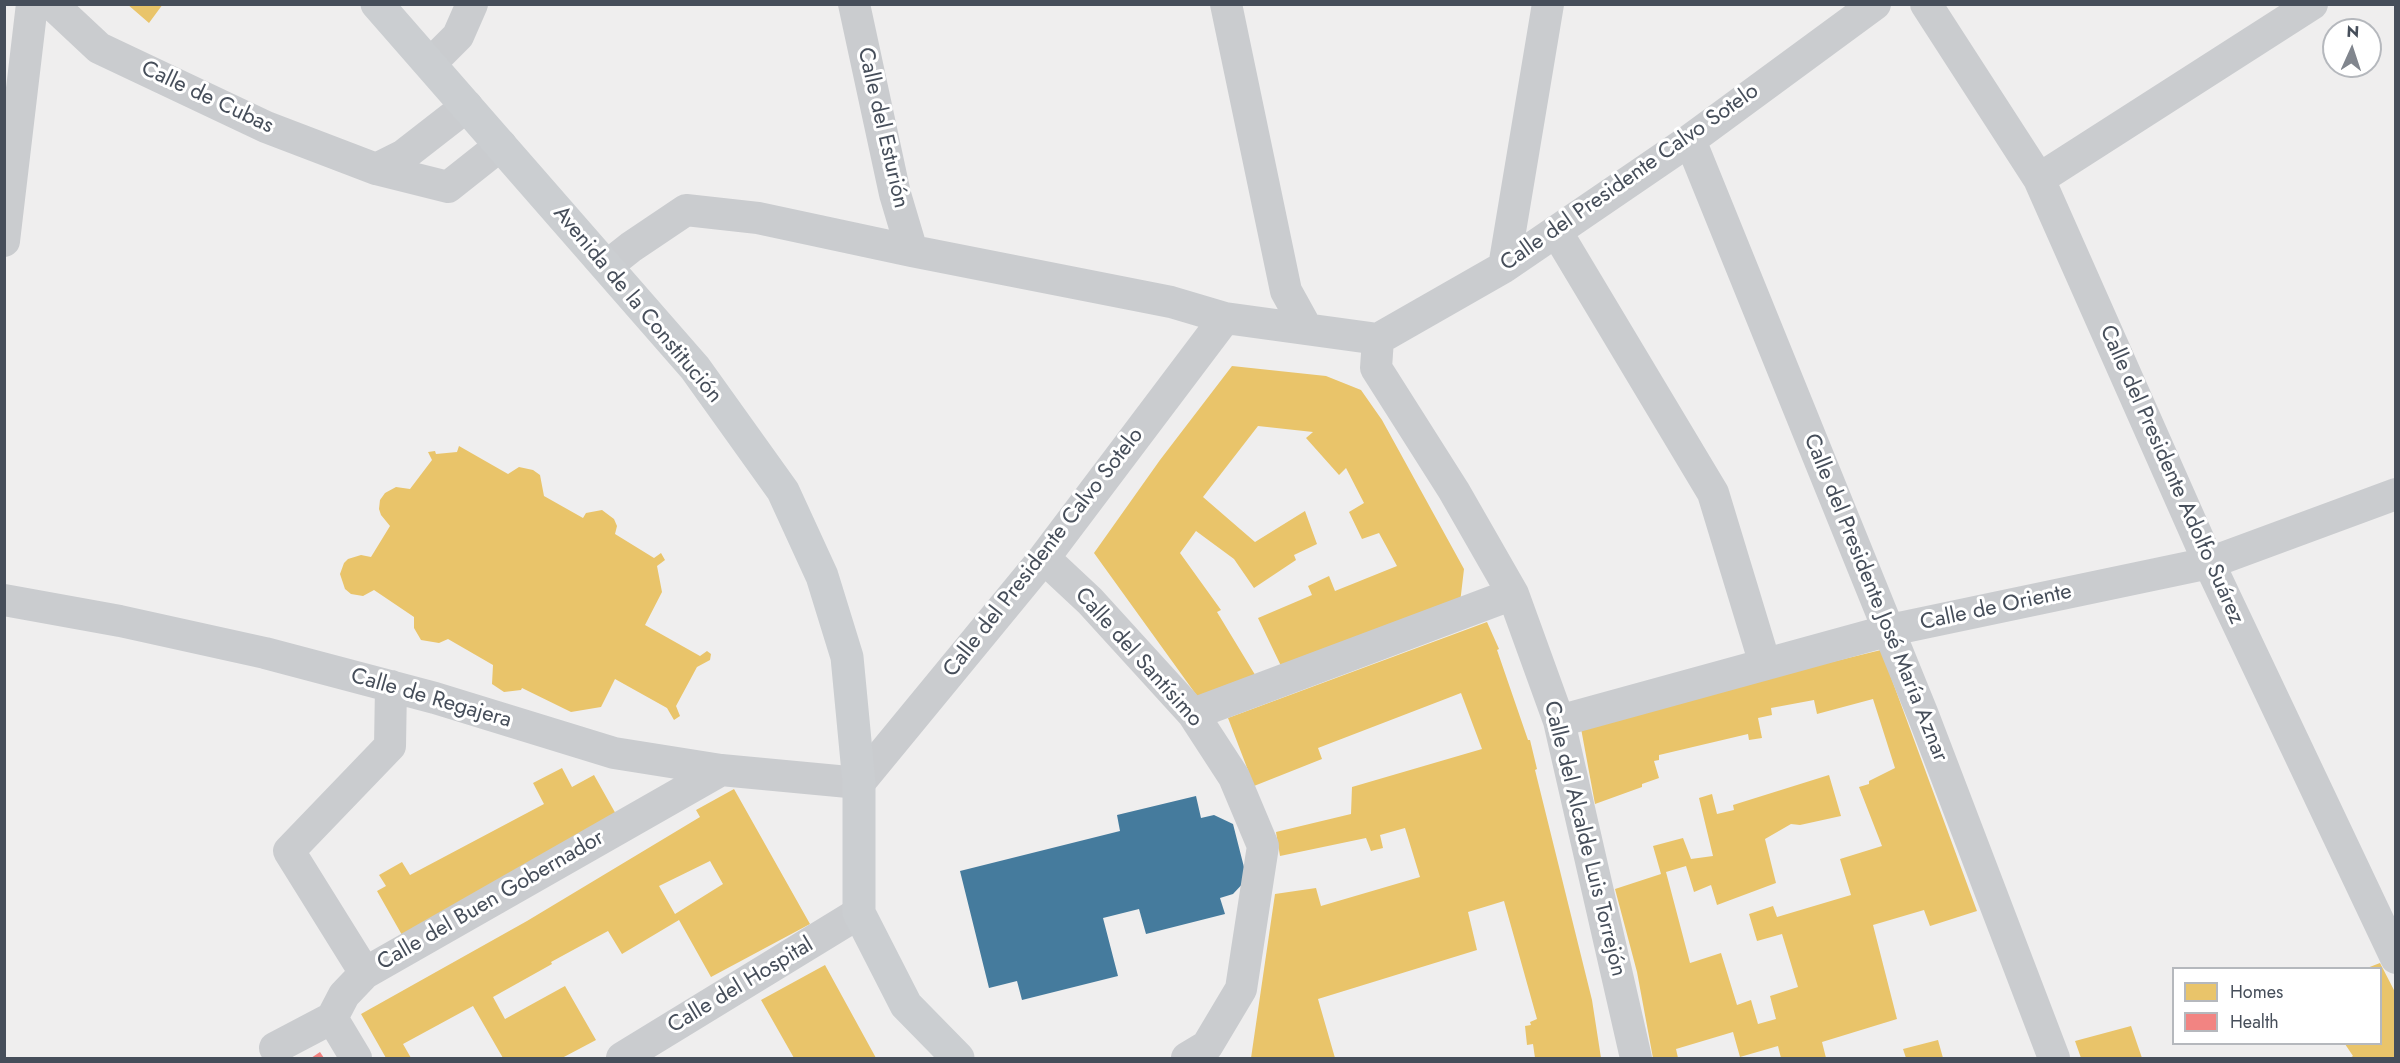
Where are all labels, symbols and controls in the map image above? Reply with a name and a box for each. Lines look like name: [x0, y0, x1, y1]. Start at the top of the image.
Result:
north arrow: [2322, 18, 2382, 78]
text: N: [2346, 20, 2360, 43]
street label: Calle del Esturión: [851, 45, 913, 211]
street label: Calle de Cubas: [137, 56, 277, 140]
street label: Calle del Presidente Calvo Sotelo: [1496, 79, 1764, 277]
street label: Avenida de la Constitución: [547, 201, 727, 409]
street label: Calle del Presidente Adolfo Suárez: [2093, 322, 2249, 628]
street label: Calle del Presidente Calvo Sotelo: [938, 423, 1150, 683]
street label: Calle del Presidente José María Aznar: [1797, 430, 1953, 766]
street label: Calle de Oriente: [1918, 579, 2074, 637]
street label: Calle del Santísimo: [1069, 583, 1207, 733]
street label: Calle de Regajera: [348, 663, 514, 735]
street label: Calle del Alcalde Luis Torrejón: [1537, 699, 1631, 979]
street label: Calle del Buen Gobernador: [373, 825, 609, 977]
street label: Calle del Hospital: [663, 932, 819, 1040]
legend: [2172, 967, 2382, 1045]
text: Homes: [2230, 979, 2283, 1005]
text: Health: [2230, 1009, 2279, 1035]

